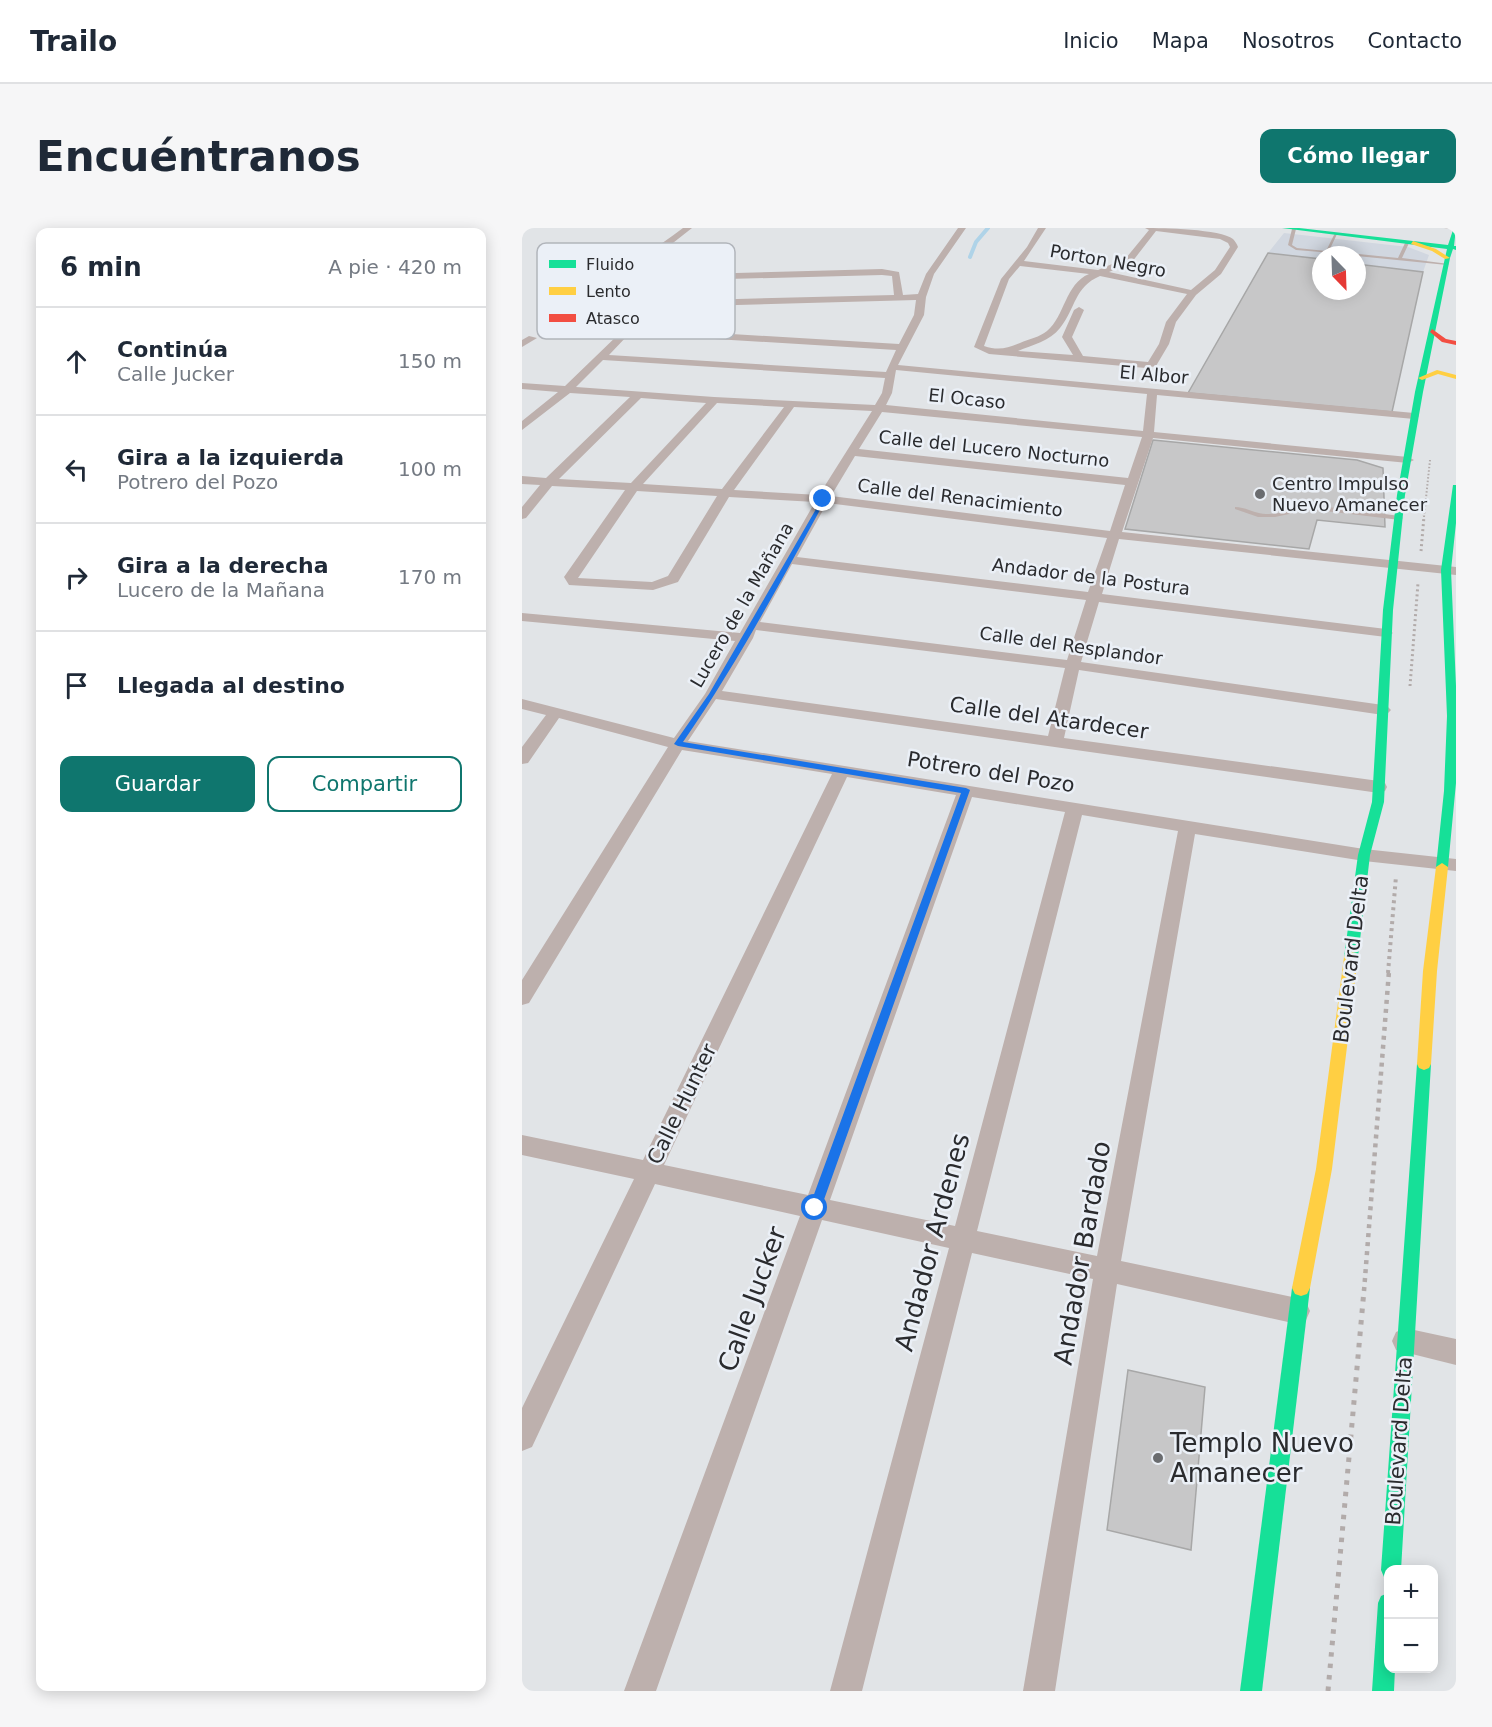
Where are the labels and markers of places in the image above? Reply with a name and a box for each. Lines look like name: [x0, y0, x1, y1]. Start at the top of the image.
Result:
place label: Centro Impulso Nuevo Amanecer: [1272, 473, 1428, 515]
marker: Centro Impulso Nuevo Amanecer: [1253, 487, 1267, 501]
place label: Templo Nuevo Amanecer: [1169, 1428, 1354, 1488]
marker: Templo Nuevo Amanecer: [1151, 1451, 1165, 1465]

